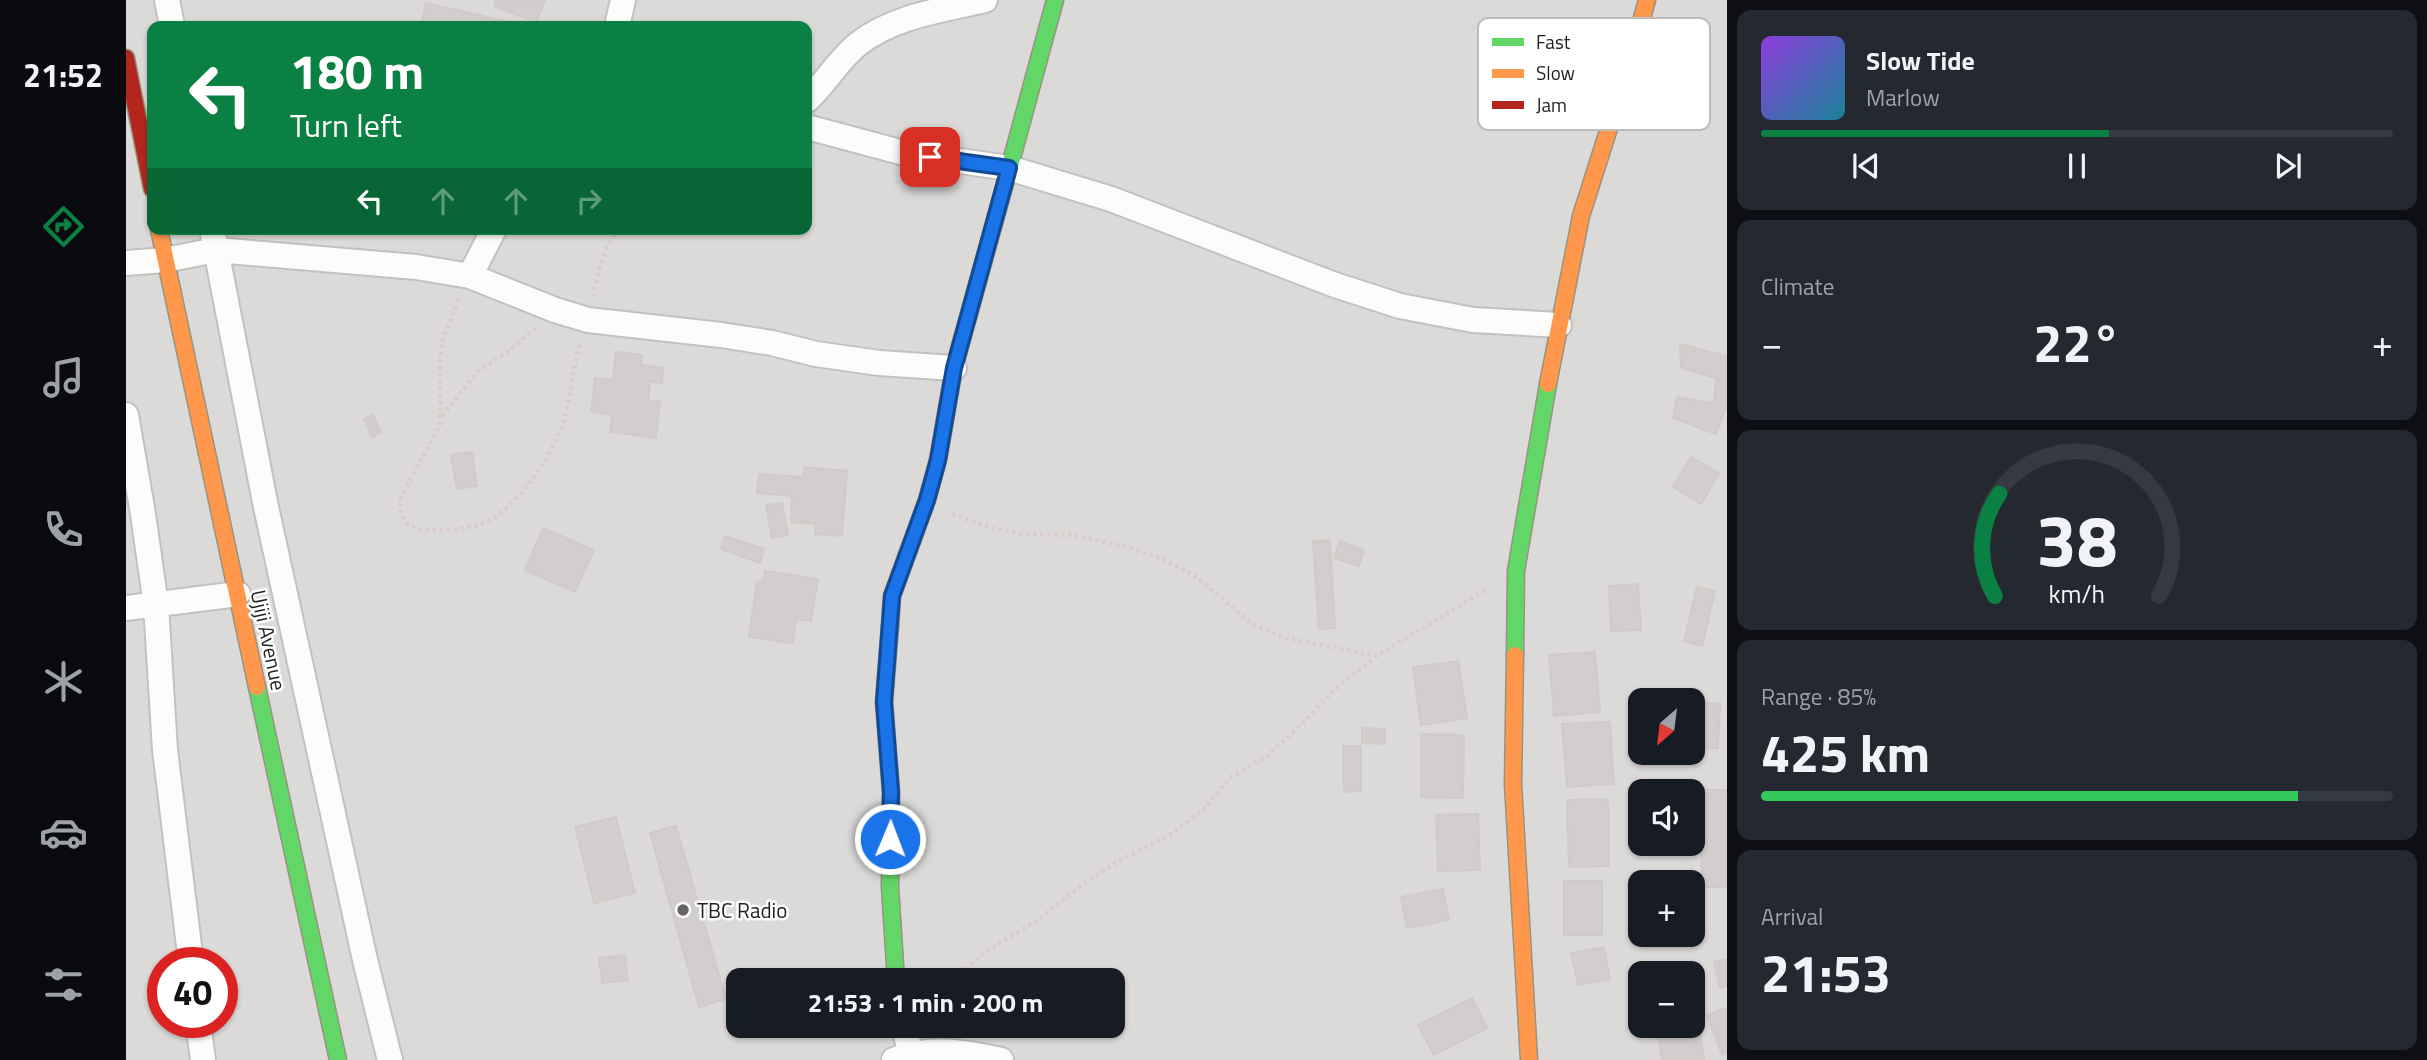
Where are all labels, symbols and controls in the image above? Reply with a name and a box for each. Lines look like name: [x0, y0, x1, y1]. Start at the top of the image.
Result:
legend: [1478, 18, 1710, 130]
text: Fast: [1536, 27, 1571, 56]
text: 180 m: [290, 33, 424, 108]
text: Slow Tide: [1866, 41, 1975, 80]
icon: left: [175, 49, 266, 140]
text: 21:52: [23, 51, 103, 99]
text: Slow: [1536, 58, 1575, 87]
text: Marlow: [1866, 80, 1940, 115]
text: Jam: [1536, 90, 1567, 119]
text: Turn left: [290, 101, 402, 149]
pin: [900, 127, 960, 187]
icon: arrive: [911, 138, 949, 176]
icon: previous: [1847, 147, 1885, 185]
icon: pause: [2058, 147, 2096, 185]
icon: next: [2269, 147, 2307, 185]
icon: left: [351, 182, 389, 220]
icon: ahead: [424, 182, 462, 220]
icon: ahead: [497, 182, 535, 220]
icon: right: [570, 182, 608, 220]
icon: directions: [39, 202, 88, 251]
text: Climate: [1761, 269, 1834, 304]
text: 22°: [2033, 303, 2121, 382]
text: −: [1761, 314, 1782, 372]
text: +: [2372, 314, 2393, 372]
icon: music: [39, 353, 88, 402]
text: 38: [2036, 484, 2118, 594]
icon: phone: [39, 505, 88, 554]
text: km/h: [2049, 575, 2105, 613]
street label: Ujiji Avenue: [243, 587, 295, 693]
icon: climate: [39, 657, 88, 706]
text: Range · 85%: [1761, 679, 1876, 714]
north arrow: [1628, 688, 1704, 765]
map controls: [1628, 688, 1705, 1038]
text: 425 km: [1761, 713, 1930, 792]
button: sound: [1628, 779, 1705, 856]
position arrow: [853, 802, 927, 876]
icon: car: [39, 808, 88, 857]
button: +: [1628, 870, 1705, 947]
place label: TBC Radio: [697, 894, 787, 926]
text: Arrival: [1761, 899, 1823, 934]
marker: TBC Radio: [675, 902, 691, 918]
text: 21:53: [1761, 933, 1891, 1012]
speed limit sign: 40: [147, 947, 238, 1038]
icon: filters: [39, 960, 88, 1009]
button: −: [1628, 961, 1705, 1038]
text: 21:53 · 1 min · 200 m: [808, 983, 1043, 1022]

